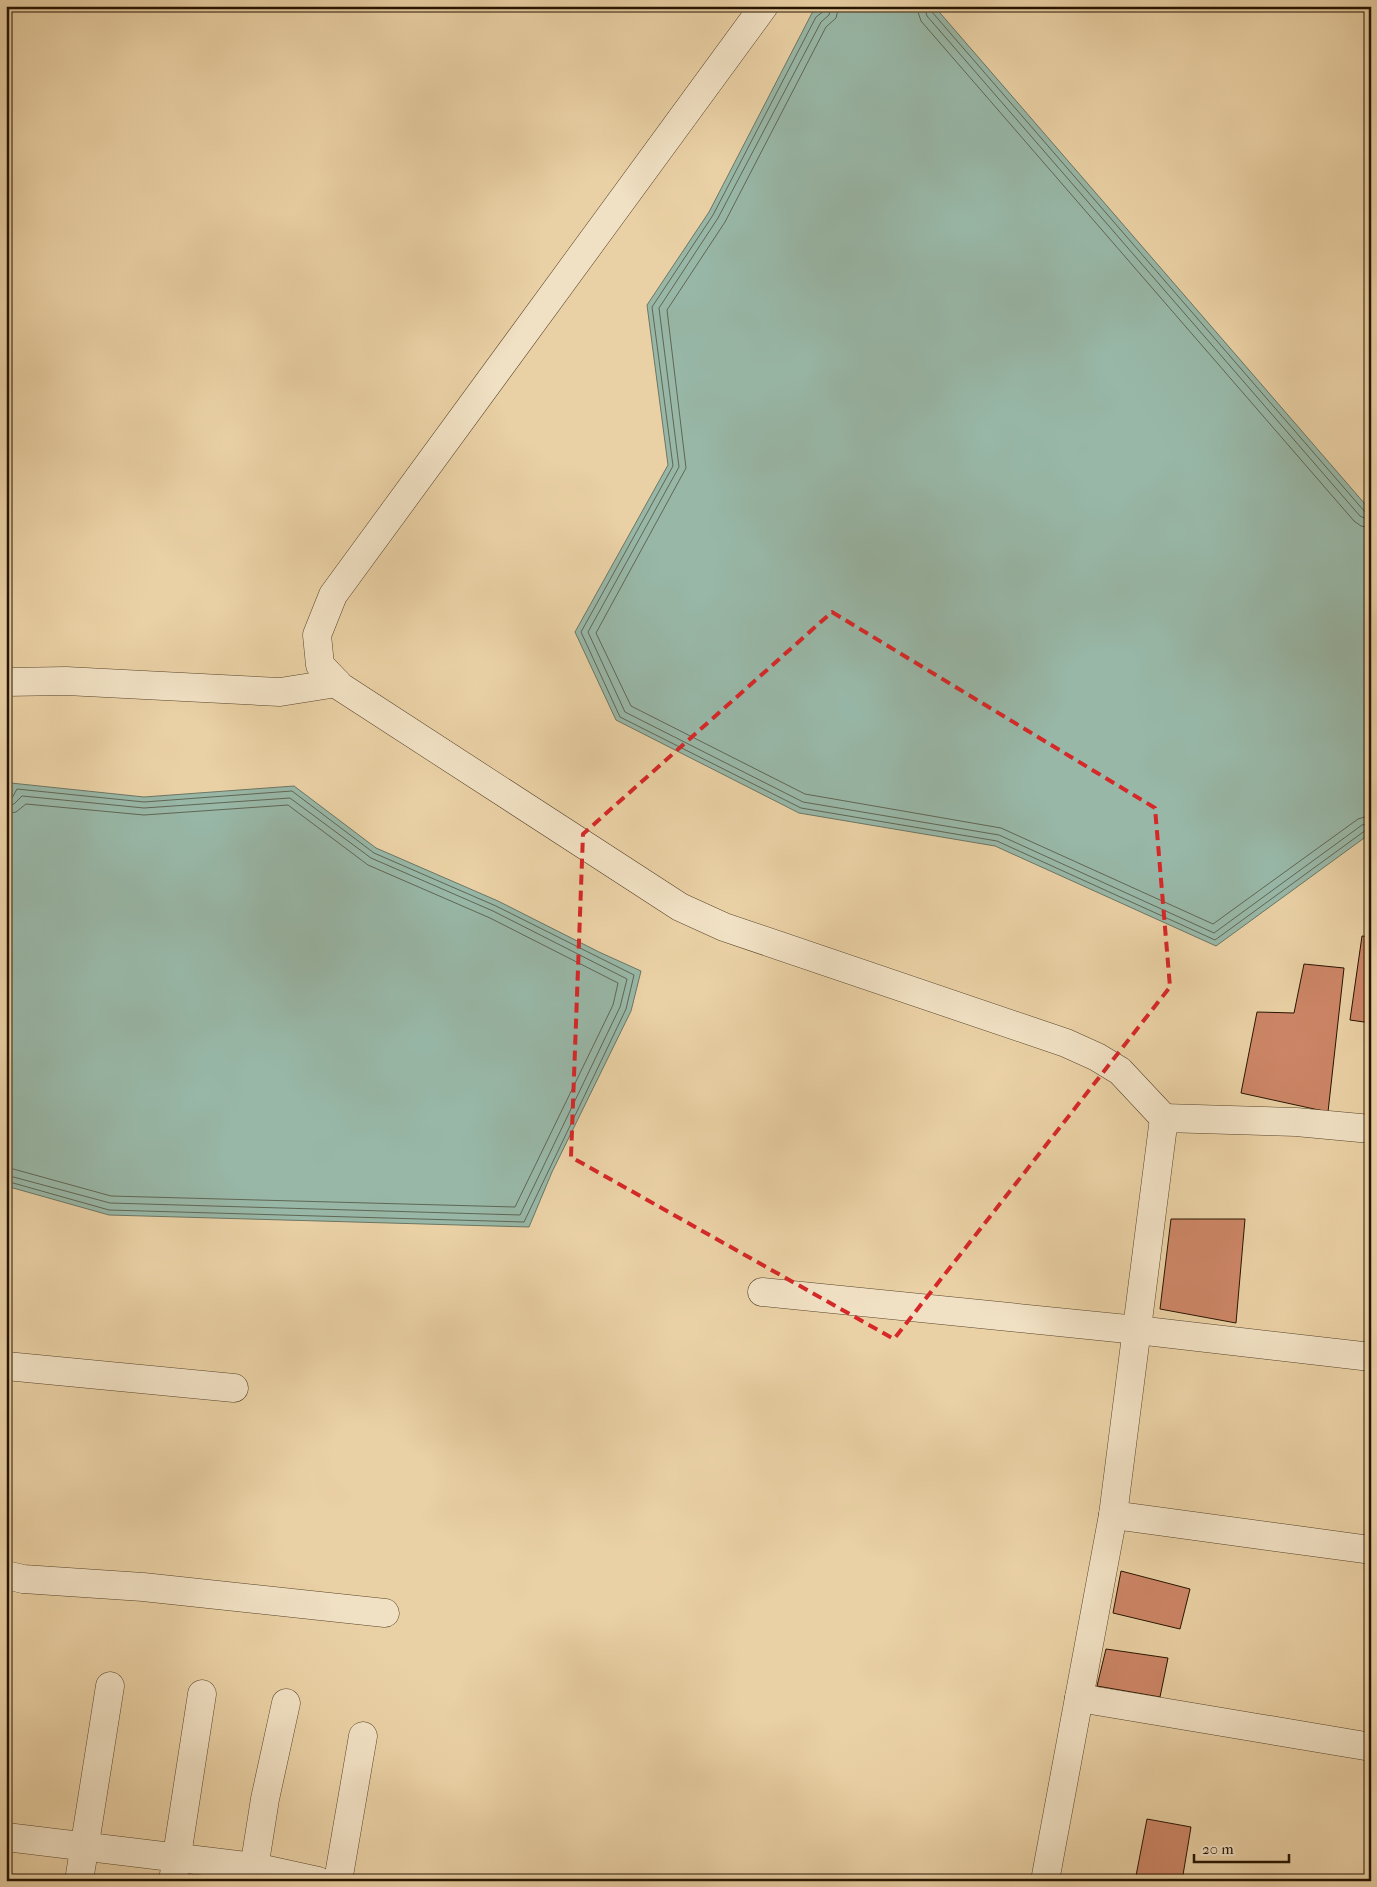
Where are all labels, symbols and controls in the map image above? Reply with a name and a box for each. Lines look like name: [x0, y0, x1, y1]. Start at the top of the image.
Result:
scale bar: [1194, 1832, 1290, 1864]
text: 20 m: [1202, 1840, 1234, 1858]

